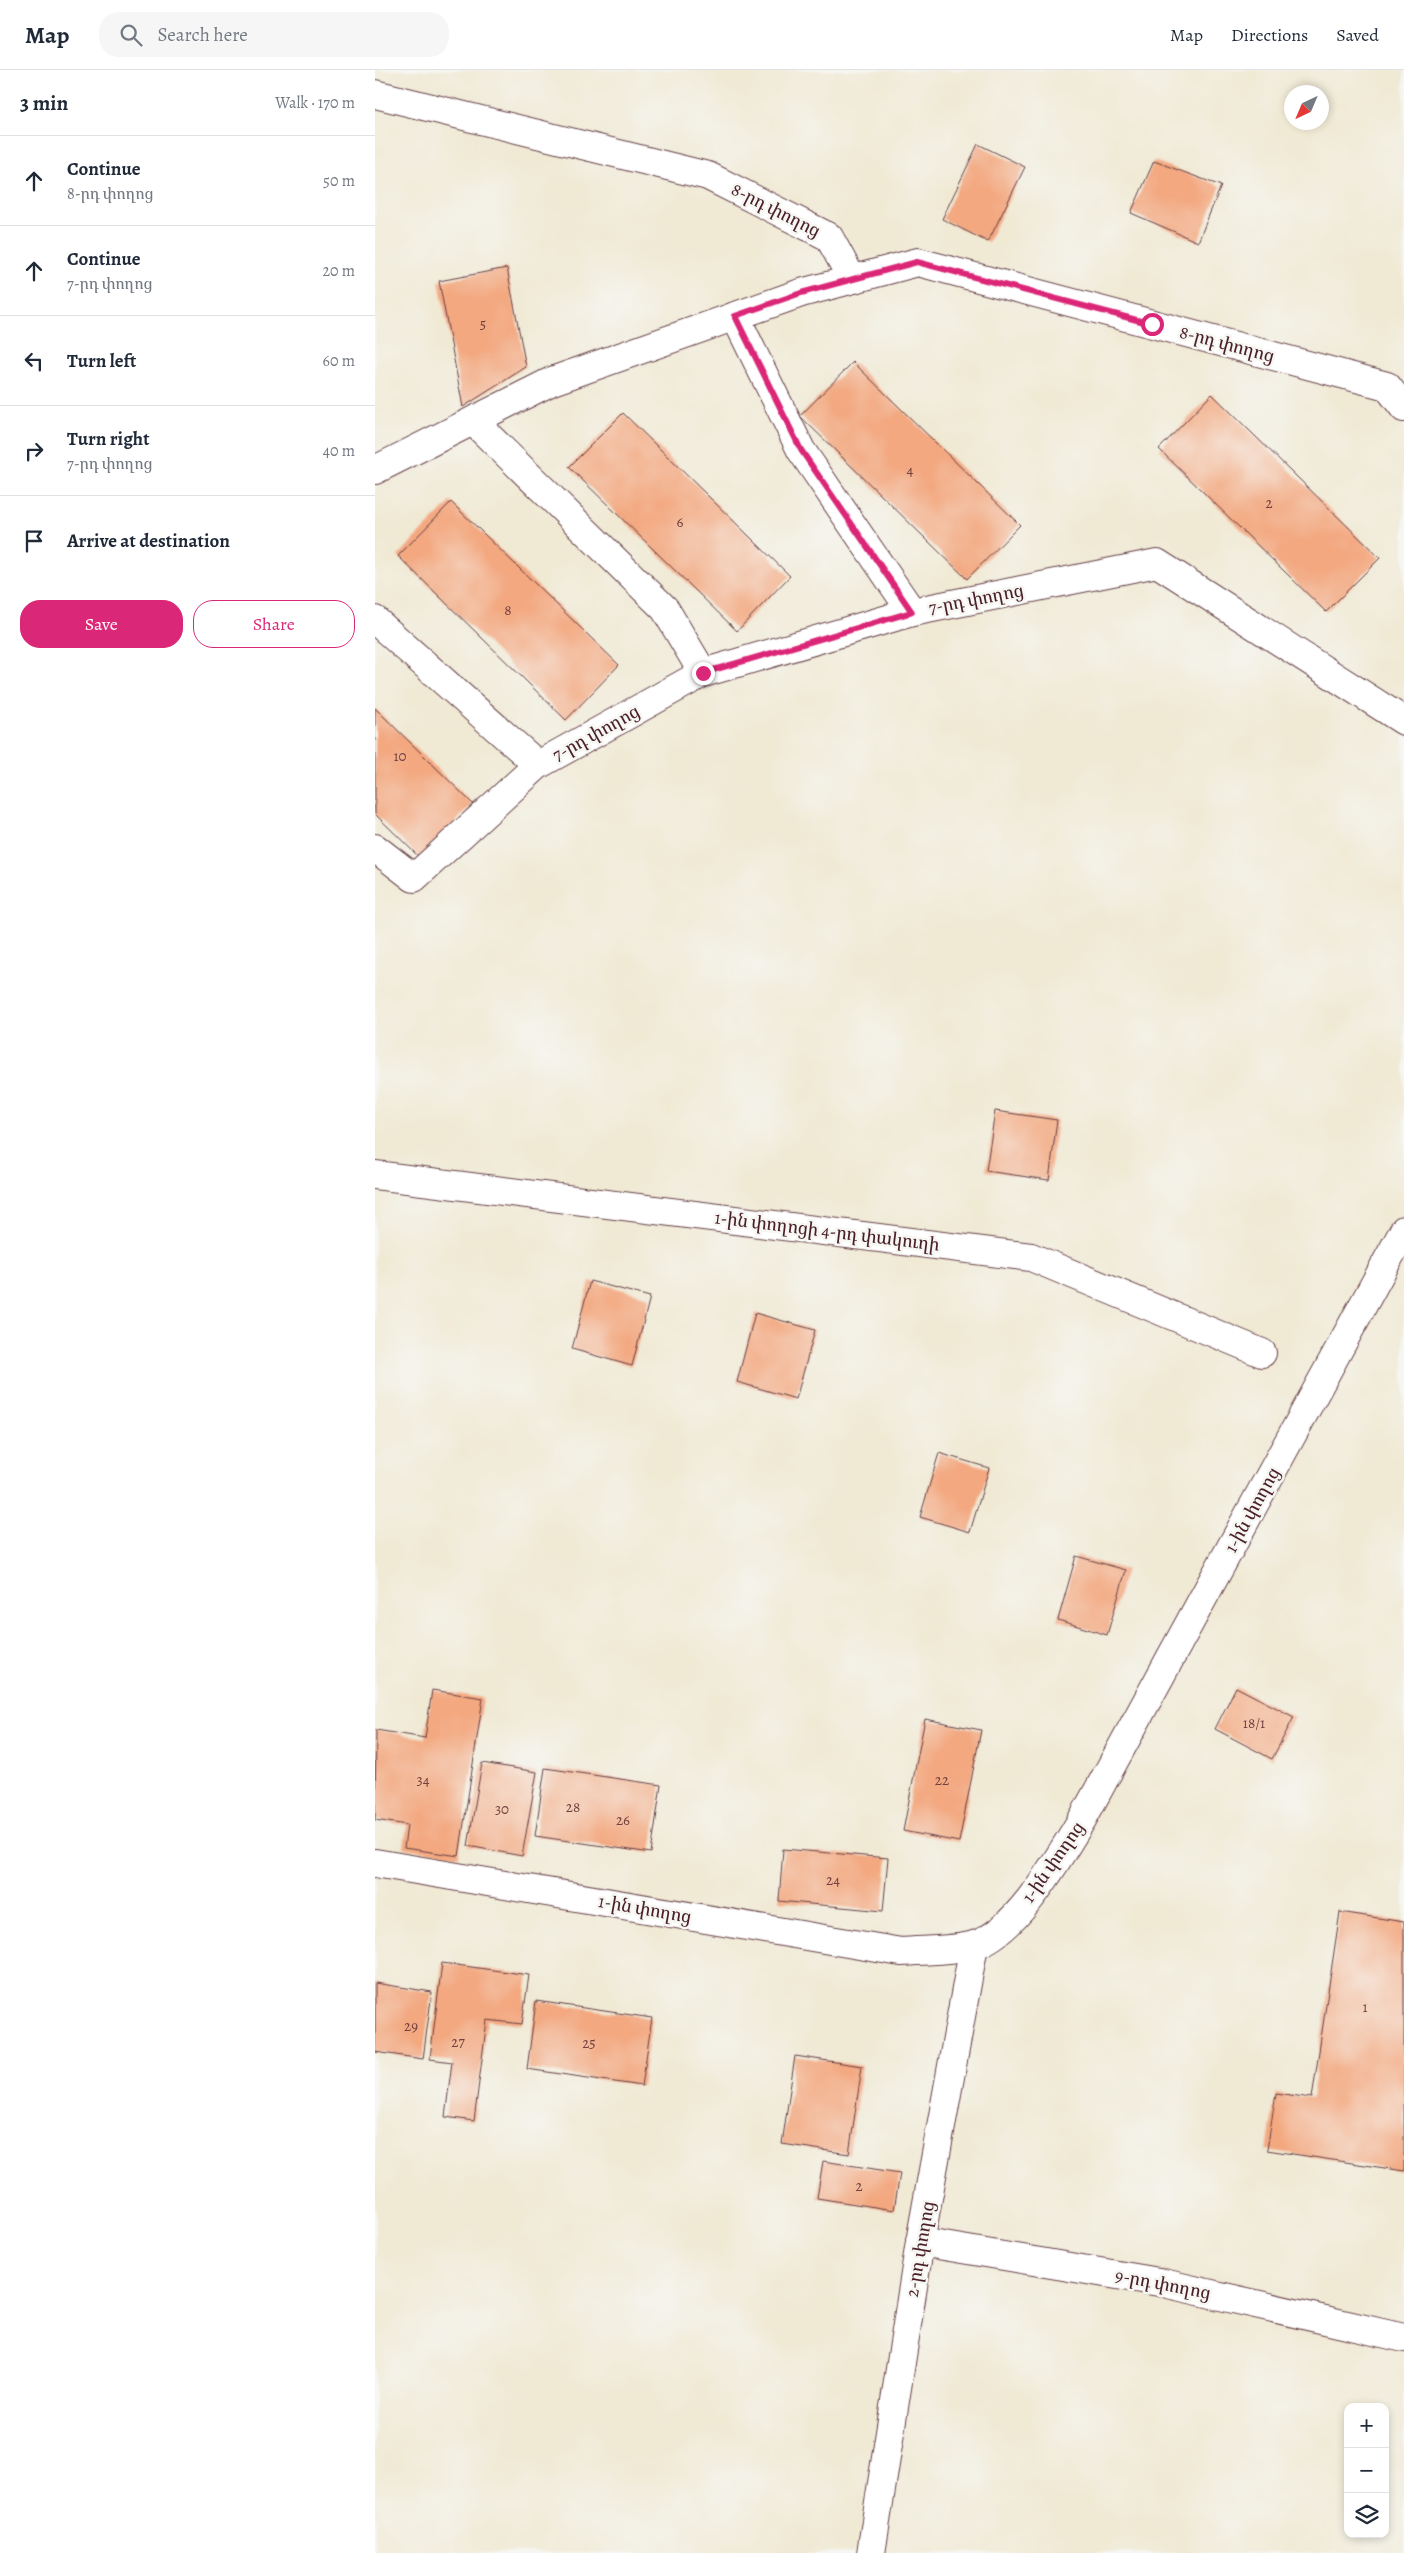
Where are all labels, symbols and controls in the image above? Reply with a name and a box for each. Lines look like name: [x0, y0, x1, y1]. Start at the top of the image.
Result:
search box: [99, 12, 449, 57]
text: Map: [25, 19, 69, 51]
icon: search: [117, 21, 145, 49]
text: Search here: [157, 22, 248, 48]
text: Map: [1170, 23, 1203, 47]
text: Directions: [1231, 23, 1308, 47]
text: Saved: [1336, 23, 1379, 47]
north arrow: [1284, 85, 1329, 130]
text: 3 min: [20, 89, 68, 117]
text: Walk · 170 m: [275, 92, 355, 114]
text: Continue: [67, 156, 141, 182]
icon: ahead: [20, 167, 48, 195]
text: 50 m: [323, 170, 355, 192]
street label: 8-րդ փողոց: [727, 177, 825, 243]
text: 8-րդ փողոց: [67, 183, 154, 205]
text: Continue: [67, 246, 141, 272]
icon: ahead: [20, 257, 48, 285]
text: 20 m: [322, 260, 355, 282]
text: 7-րդ փողոց: [67, 273, 153, 295]
route start: [1141, 313, 1164, 336]
house number: 5: [480, 314, 486, 334]
street label: 8-րդ փողոց: [1177, 320, 1277, 368]
icon: left: [20, 347, 48, 375]
text: Turn left: [67, 348, 136, 374]
text: 60 m: [323, 350, 355, 372]
text: Turn right: [67, 426, 149, 452]
icon: right: [20, 437, 48, 465]
text: 40 m: [323, 440, 355, 462]
text: 7-րդ փողոց: [67, 453, 153, 475]
house number: 4: [907, 460, 914, 480]
house number: 2: [1265, 493, 1273, 513]
house number: 6: [677, 512, 684, 532]
icon: arrive: [20, 527, 48, 555]
text: Arrive at destination: [67, 528, 230, 554]
street label: 7-րդ փողոց: [926, 578, 1026, 620]
button: Save: [20, 600, 183, 648]
button: Share: [193, 600, 355, 648]
house number: 8: [504, 600, 512, 620]
route end: [692, 662, 715, 685]
street label: 7-րդ փողոց: [548, 699, 644, 767]
house number: 10: [393, 746, 407, 766]
street label: 1-ին փողոցի 4-րդ փակուղի: [713, 1205, 941, 1257]
street label: 1-ին փողոց: [1219, 1463, 1285, 1557]
house number: 18/1: [1243, 1713, 1265, 1733]
house number: 34: [416, 1770, 430, 1790]
house number: 22: [935, 1770, 949, 1790]
house number: 28: [566, 1797, 580, 1817]
house number: 30: [495, 1799, 509, 1819]
house number: 26: [616, 1810, 630, 1830]
street label: 1-ին փողոց: [1016, 1817, 1090, 1907]
house number: 24: [826, 1870, 840, 1890]
street label: 1-ին փողոց: [597, 1889, 693, 1929]
house number: 1: [1362, 1997, 1368, 2017]
house number: 29: [404, 2016, 418, 2036]
house number: 27: [451, 2032, 465, 2052]
house number: 25: [582, 2033, 596, 2053]
house number: 2: [855, 2176, 863, 2196]
street label: 2-րդ փողոց: [900, 2199, 940, 2299]
street label: 9-րդ փողոց: [1113, 2263, 1213, 2305]
map controls: [1344, 2403, 1389, 2538]
button: +: [1344, 2403, 1389, 2448]
button: −: [1344, 2448, 1389, 2493]
button: layers: [1344, 2493, 1389, 2538]

